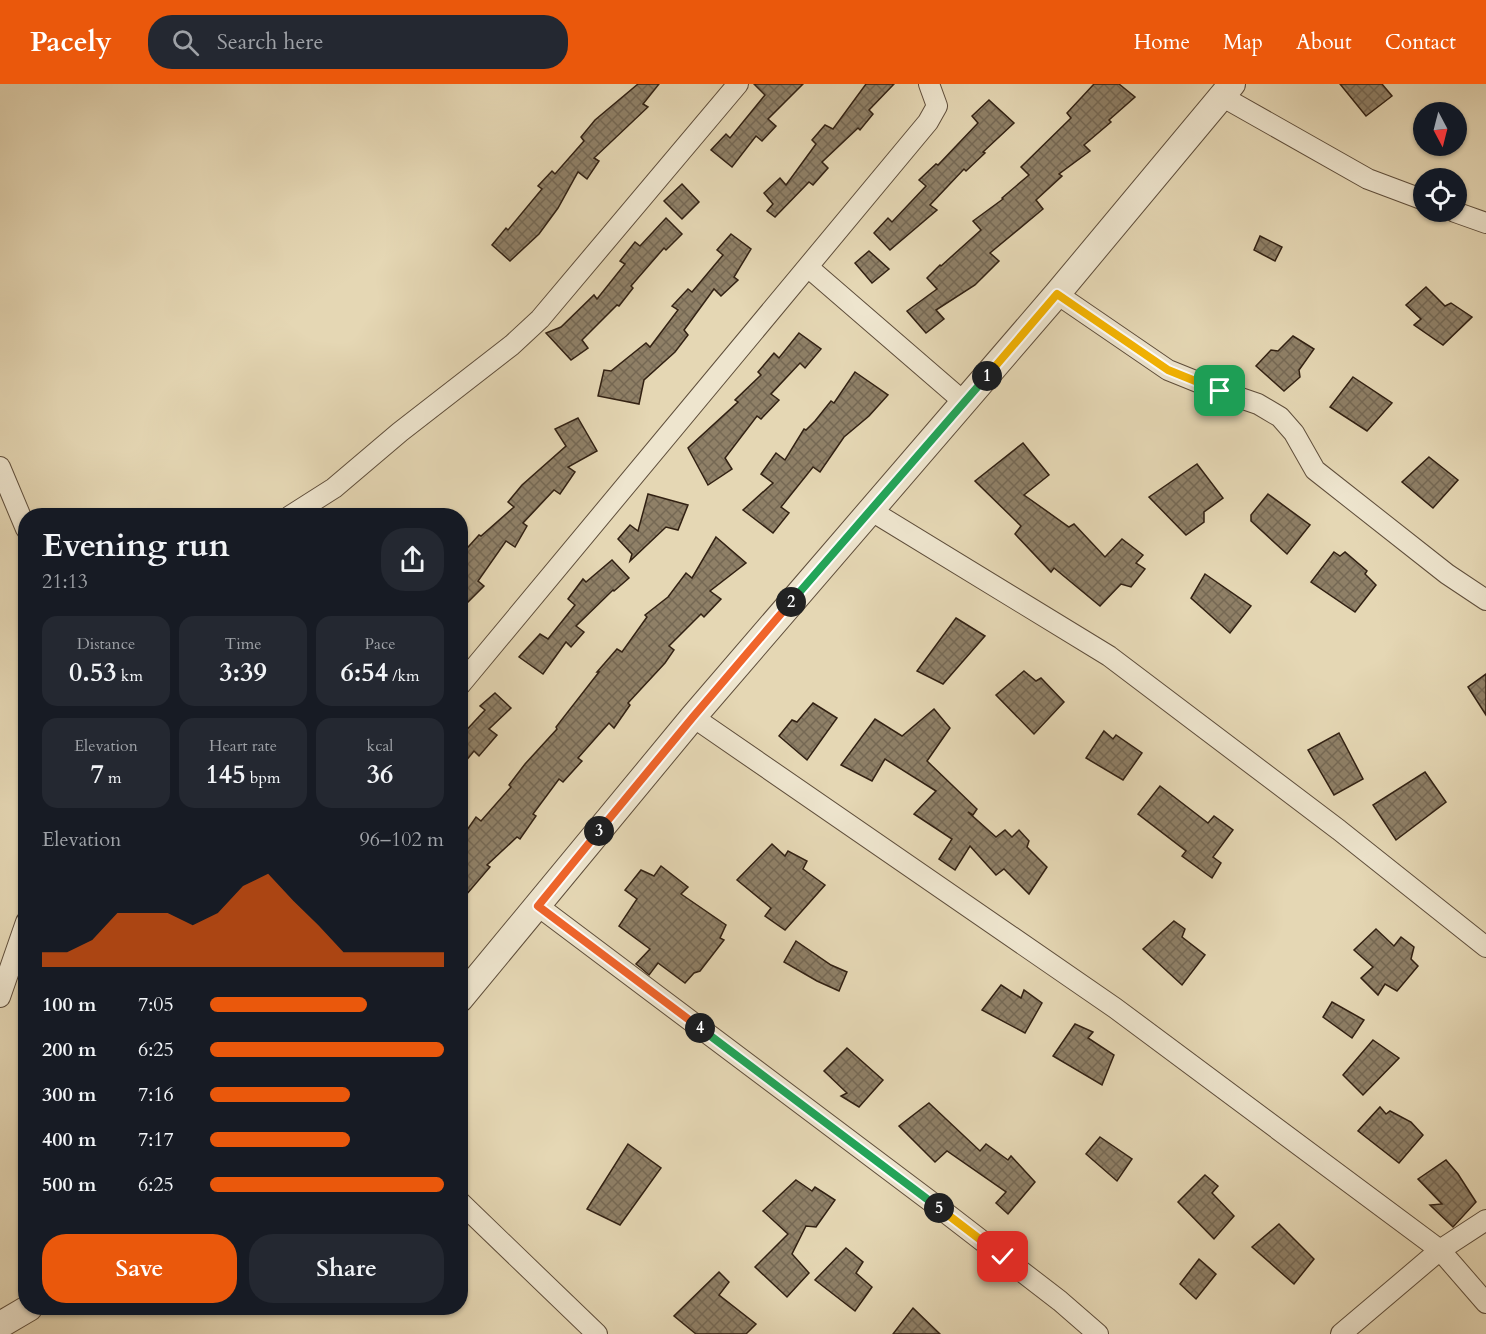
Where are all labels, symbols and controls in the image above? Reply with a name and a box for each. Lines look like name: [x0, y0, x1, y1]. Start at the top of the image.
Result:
search box: [148, 15, 568, 69]
text: Pacely: [30, 23, 112, 61]
icon: search: [169, 26, 202, 59]
text: Search here: [217, 27, 323, 57]
text: Home: [1134, 28, 1190, 57]
text: Map: [1223, 28, 1263, 57]
text: About: [1296, 28, 1352, 57]
text: Contact: [1385, 28, 1456, 57]
north arrow: [1413, 102, 1467, 156]
map controls: [1413, 102, 1467, 222]
button: locate: [1413, 168, 1467, 222]
pin: 1: [972, 361, 1002, 391]
text: 1: [983, 365, 991, 387]
pin: [1194, 365, 1245, 416]
icon: arrive: [1203, 374, 1236, 407]
text: Evening run: [42, 523, 230, 568]
button: share: [381, 528, 444, 591]
text: 21:13: [42, 568, 88, 595]
pin: 2: [776, 587, 806, 617]
text: 2: [787, 591, 795, 613]
text: Distance: [77, 633, 135, 655]
text: Time: [224, 633, 262, 655]
text: Pace: [365, 633, 395, 655]
text: 0.53: [69, 655, 117, 690]
text: 3:39: [219, 655, 267, 690]
text: 6:54: [340, 655, 388, 690]
text: km: [117, 665, 143, 687]
text: /km: [388, 665, 420, 687]
text: Elevation: [74, 735, 138, 757]
text: Heart rate: [209, 735, 277, 757]
text: kcal: [367, 735, 393, 757]
text: 7: [90, 757, 104, 792]
text: 145: [206, 757, 246, 792]
text: 36: [367, 757, 393, 792]
text: m: [104, 767, 122, 789]
text: bpm: [246, 767, 280, 789]
pin: 3: [584, 816, 614, 846]
text: 3: [595, 820, 603, 842]
text: Elevation: [42, 826, 121, 853]
text: 96–102 m: [359, 826, 444, 853]
text: 100 m: [42, 991, 97, 1018]
text: 7:05: [138, 991, 174, 1018]
pin: 4: [685, 1013, 715, 1043]
text: 4: [696, 1017, 704, 1039]
text: 200 m: [42, 1036, 97, 1063]
text: 6:25: [138, 1036, 174, 1063]
text: 300 m: [42, 1081, 97, 1108]
text: 7:16: [138, 1081, 174, 1108]
text: 400 m: [42, 1126, 97, 1153]
text: 7:17: [138, 1126, 174, 1153]
text: 500 m: [42, 1171, 97, 1198]
text: 6:25: [138, 1171, 174, 1198]
pin: 5: [924, 1193, 954, 1223]
text: 5: [935, 1197, 943, 1219]
pin: [977, 1231, 1028, 1282]
button: Save: [42, 1234, 237, 1303]
button: Share: [249, 1234, 444, 1303]
icon: check: [986, 1240, 1019, 1273]

